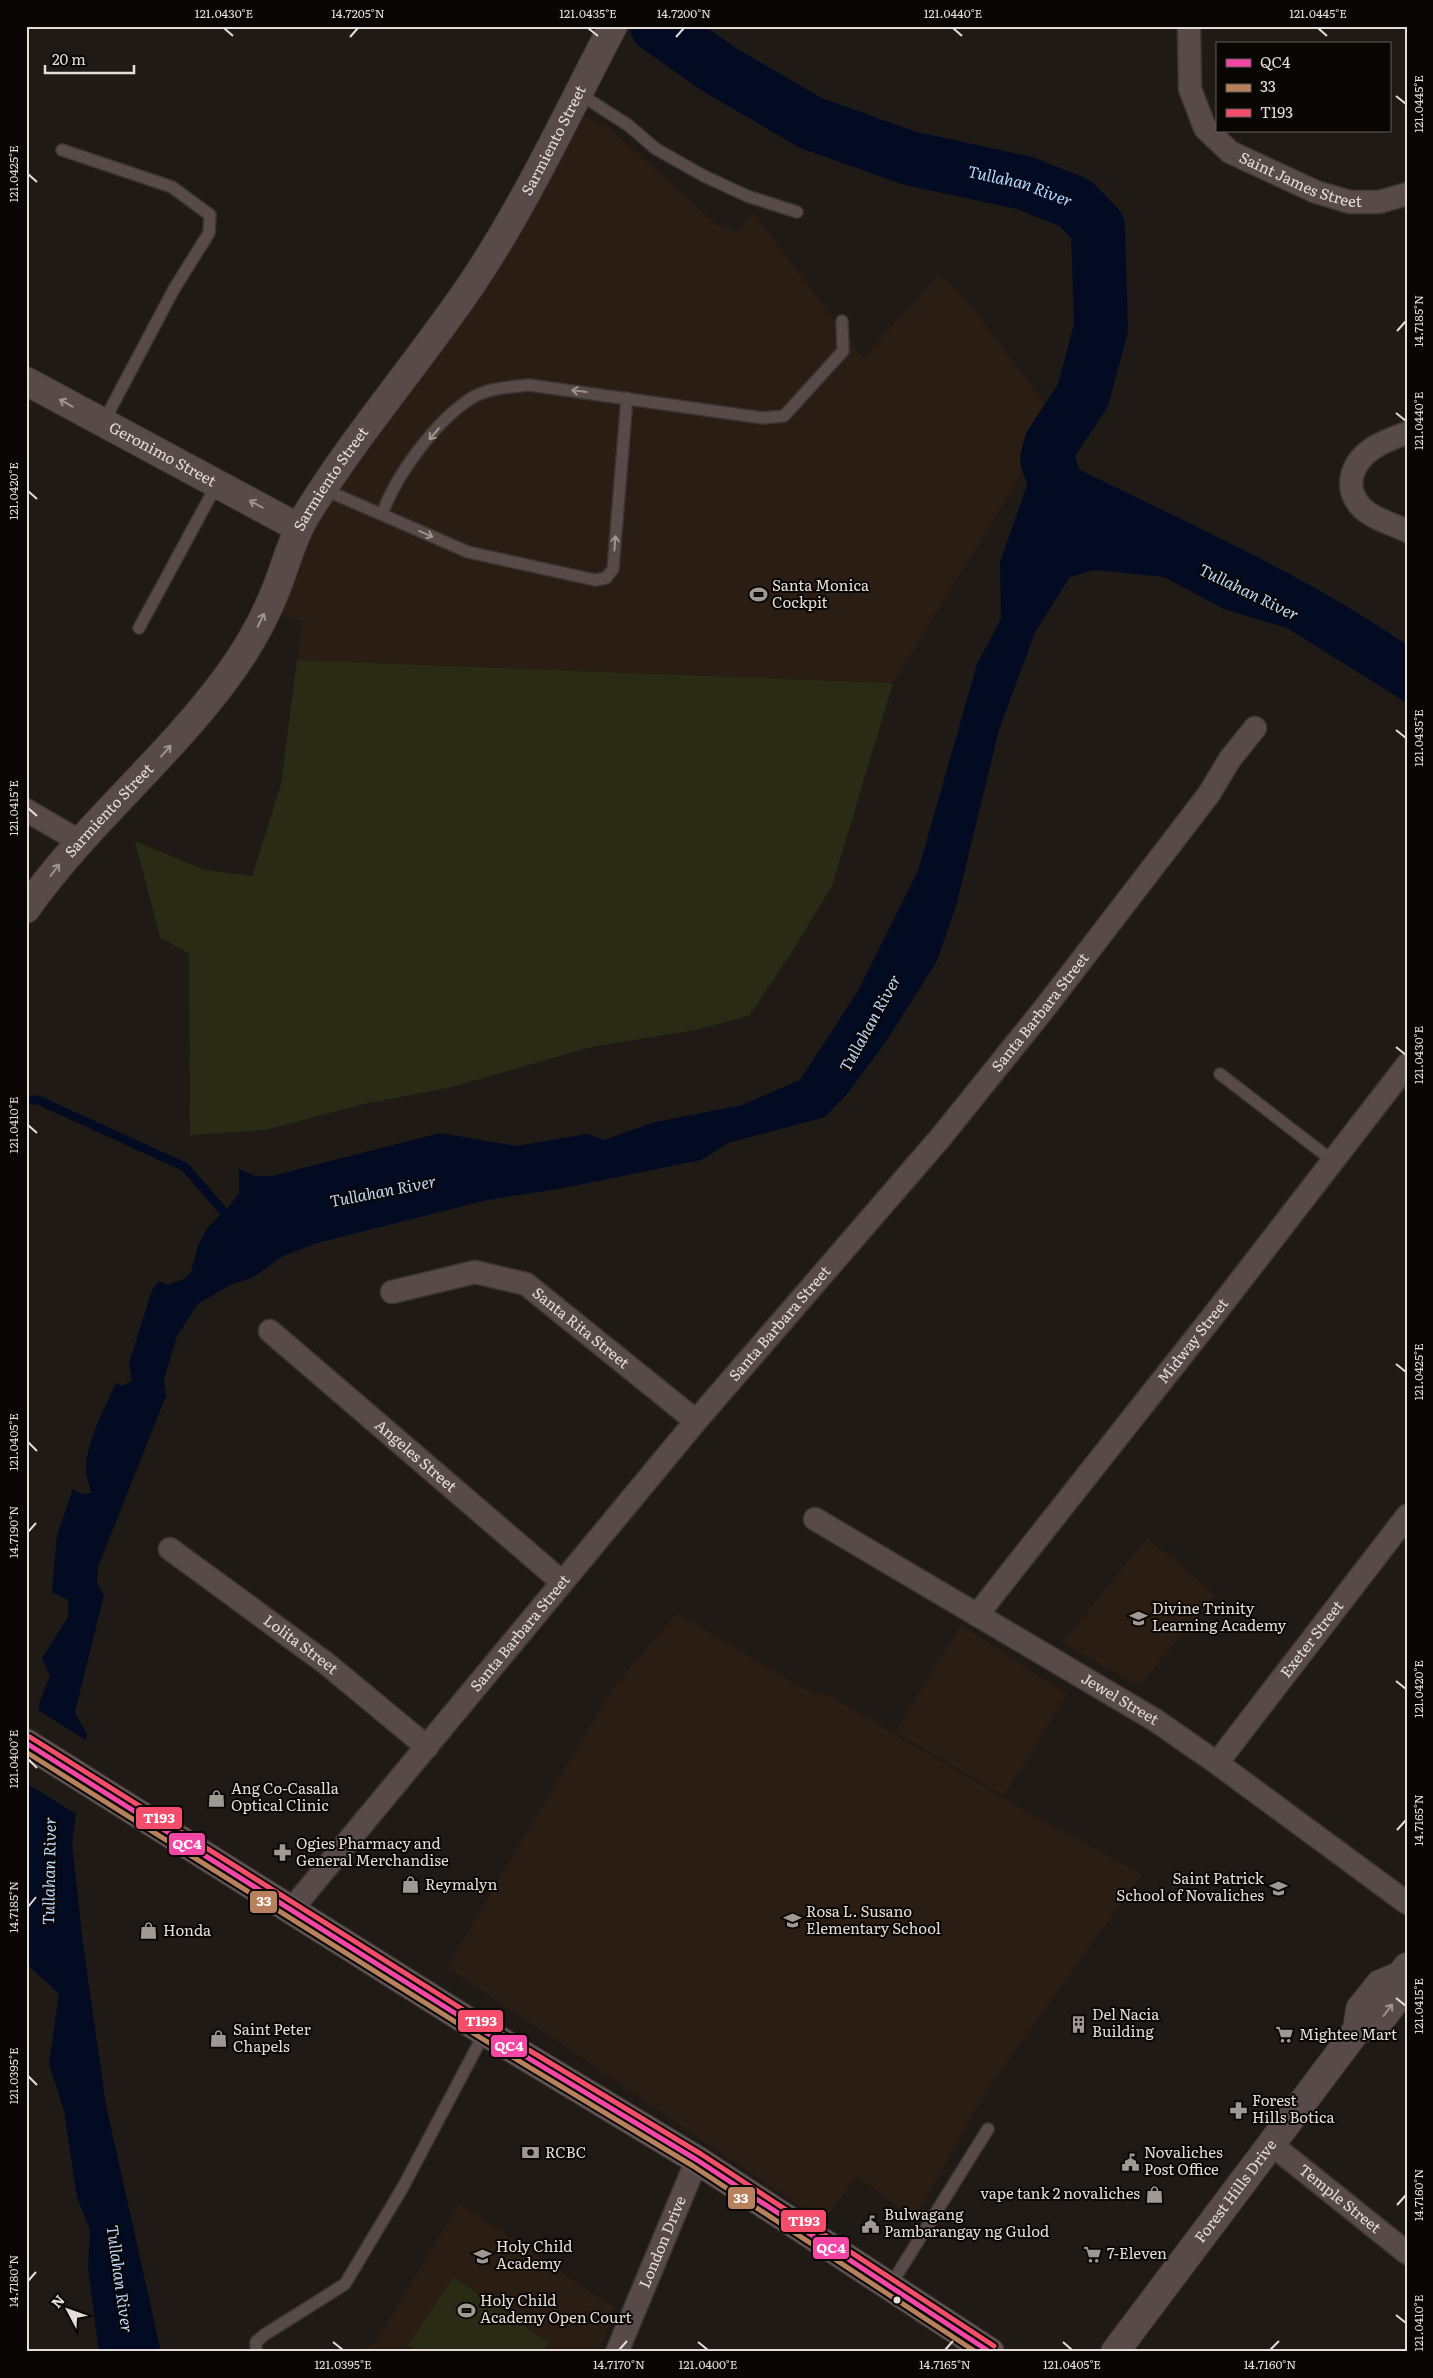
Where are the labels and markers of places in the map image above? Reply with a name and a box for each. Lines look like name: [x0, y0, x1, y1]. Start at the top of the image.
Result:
place label: Santa Monica Cockpit: [772, 573, 870, 613]
sports icon: Santa Monica Cockpit: [748, 585, 768, 605]
place label: Divine Trinity Learning Academy: [1152, 1596, 1286, 1636]
school or university icon: Divine Trinity Learning Academy: [1128, 1608, 1148, 1628]
place label: Ang Co-Casalla Optical Clinic: [231, 1776, 340, 1816]
shop icon: Ang Co-Casalla Optical Clinic: [207, 1788, 227, 1808]
place label: Ogies Pharmacy and General Merchandise: [296, 1831, 449, 1871]
pharmacy icon: Ogies Pharmacy and General Merchandise: [272, 1843, 292, 1863]
place label: Saint Patrick School of Novaliches: [1116, 1866, 1265, 1906]
place label: Reymalyn: [425, 1872, 497, 1895]
shop icon: Reymalyn: [401, 1875, 421, 1895]
school or university icon: Saint Patrick School of Novaliches: [1268, 1878, 1288, 1898]
place label: Rosa L. Susano Elementary School: [806, 1899, 941, 1939]
school or university icon: Rosa L. Susano Elementary School: [782, 1911, 802, 1931]
place label: Honda: [163, 1918, 212, 1941]
shop icon: Honda: [139, 1921, 159, 1941]
place label: Del Nacia Building: [1092, 2002, 1160, 2042]
building icon: Del Nacia Building: [1068, 2014, 1088, 2034]
place label: Saint Peter Chapels: [233, 2017, 311, 2057]
place label: Mightee Mart: [1299, 2022, 1397, 2045]
supermarket icon: Mightee Mart: [1275, 2025, 1295, 2045]
shop icon: Saint Peter Chapels: [209, 2029, 229, 2049]
place label: Forest Hills Botica: [1252, 2088, 1335, 2128]
pharmacy icon: Forest Hills Botica: [1228, 2100, 1248, 2120]
place label: RCBC: [545, 2140, 586, 2163]
place label: Novaliches Post Office: [1144, 2140, 1223, 2180]
bank icon: RCBC: [521, 2143, 541, 2163]
public building icon: Novaliches Post Office: [1120, 2152, 1140, 2172]
place label: vape tank 2 novaliches: [980, 2181, 1140, 2204]
shop icon: vape tank 2 novaliches: [1144, 2184, 1164, 2204]
place label: Bulwagang Pambarangay ng Gulod: [884, 2202, 1049, 2242]
public building icon: Bulwagang Pambarangay ng Gulod: [860, 2214, 880, 2234]
place label: Holy Child Academy: [496, 2234, 573, 2274]
place label: 7-Eleven: [1107, 2241, 1167, 2264]
supermarket icon: 7-Eleven: [1083, 2244, 1103, 2264]
school or university icon: Holy Child Academy: [472, 2246, 492, 2266]
place label: Holy Child Academy Open Court: [480, 2288, 632, 2328]
unlabelled marker: [892, 2295, 902, 2305]
sports icon: Holy Child Academy Open Court: [456, 2300, 476, 2320]

